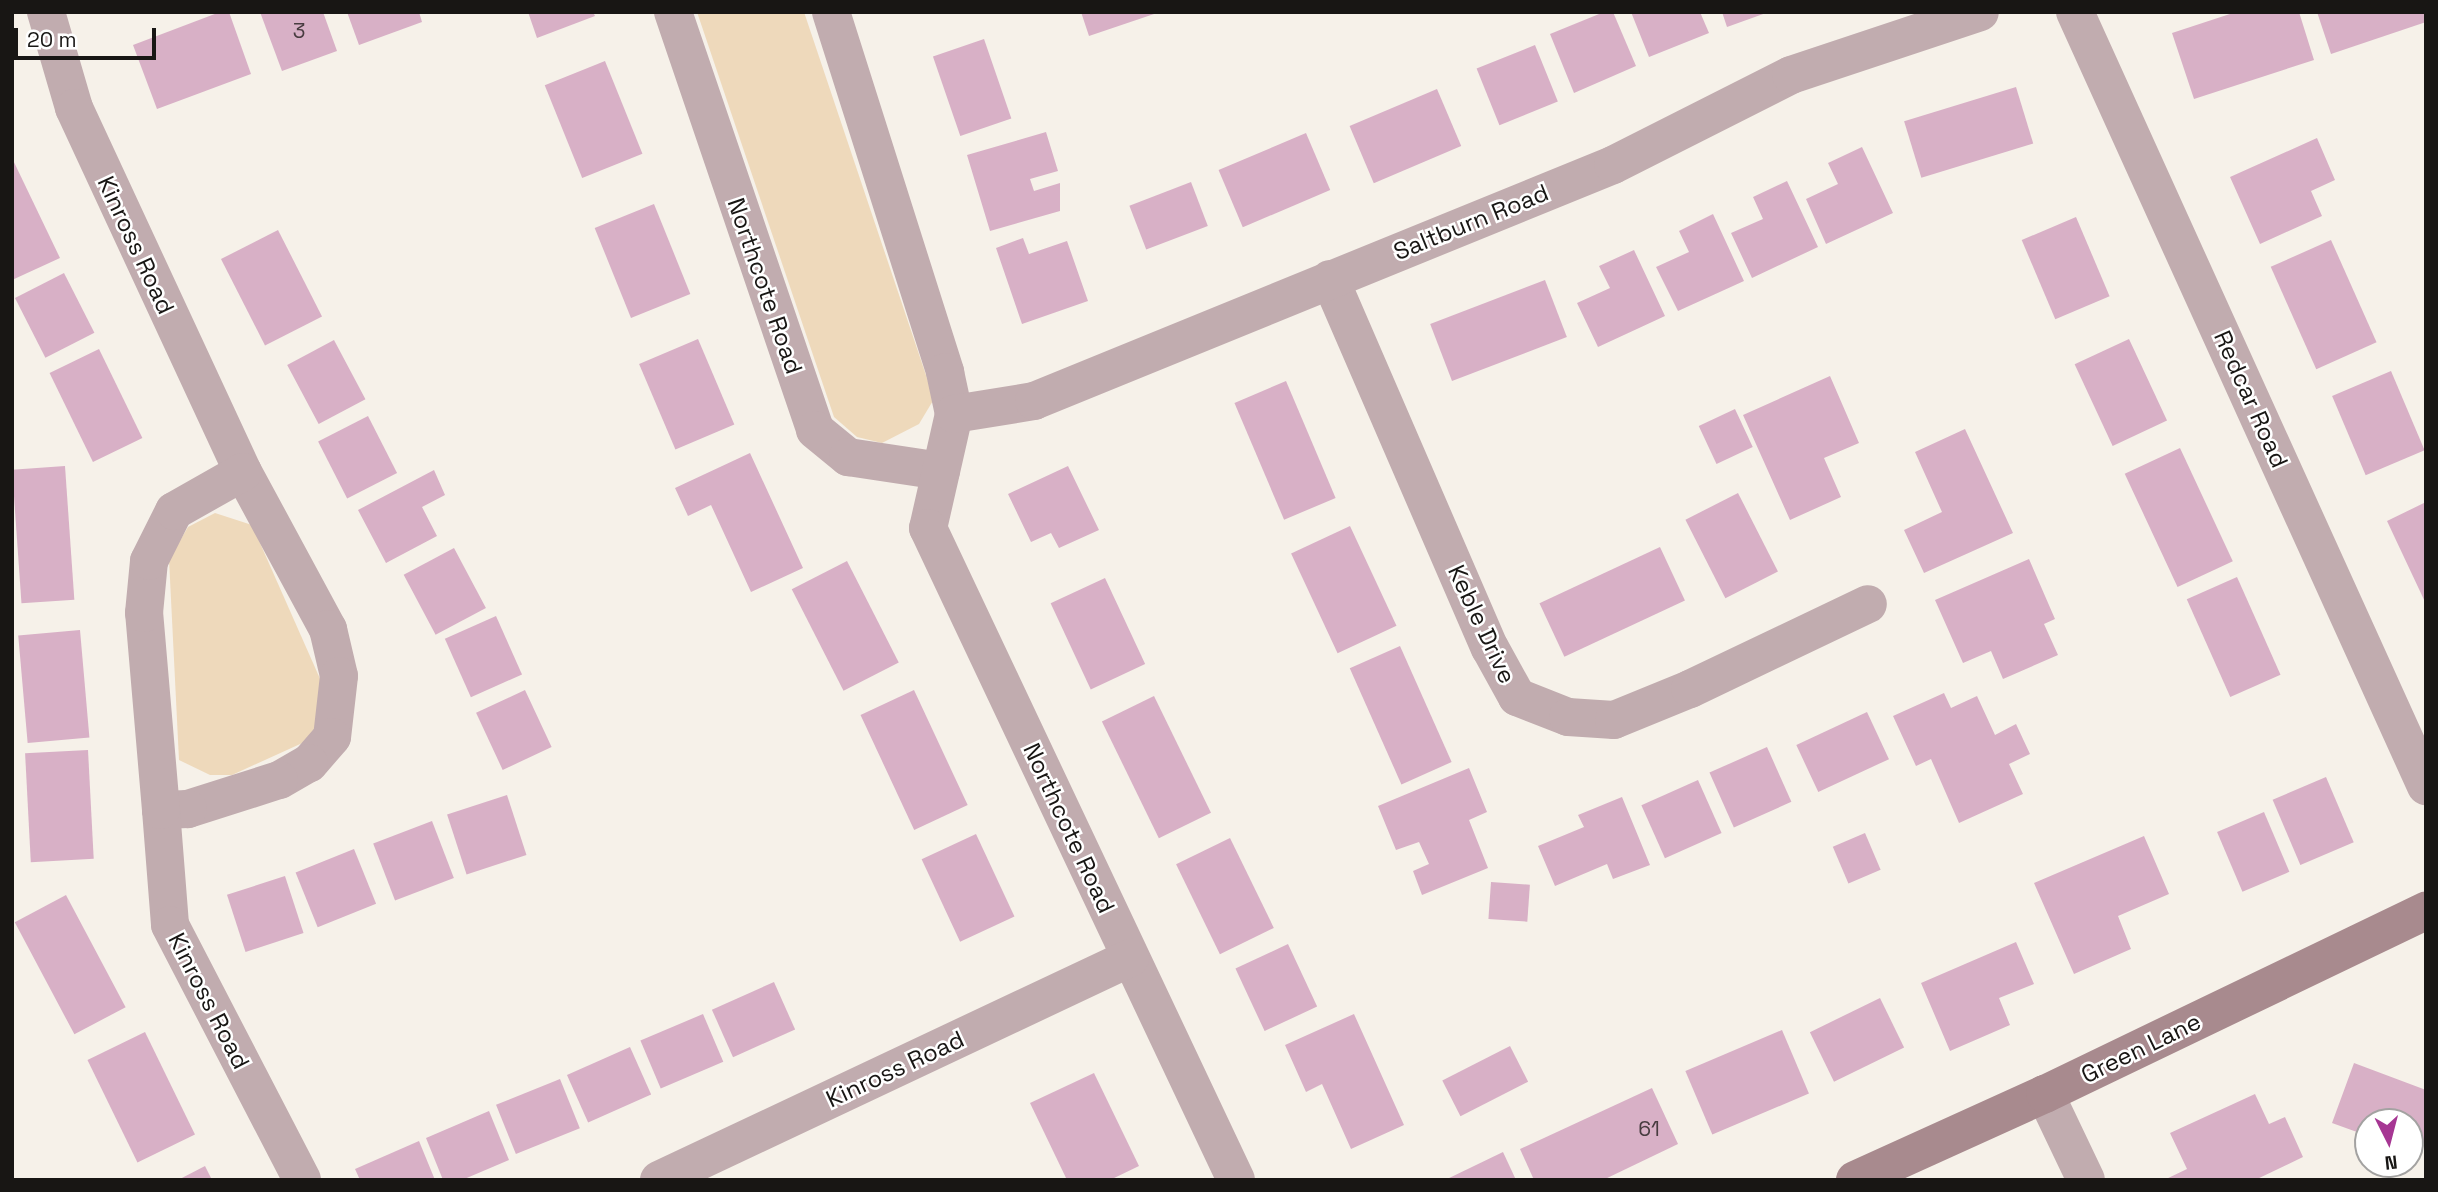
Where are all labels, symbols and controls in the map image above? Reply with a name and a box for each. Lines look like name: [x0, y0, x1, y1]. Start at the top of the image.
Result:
scale bar: [18, 14, 159, 58]
house number: 3: [293, 18, 305, 44]
text: 20 m: [27, 26, 77, 53]
street label: Kinross Road: [91, 171, 181, 319]
street label: Saltburn Road: [1389, 178, 1553, 266]
street label: Northcote Road: [721, 194, 809, 378]
street label: Redcar Road: [2208, 326, 2294, 472]
street label: Keble Drive: [1442, 560, 1522, 688]
street label: Northcote Road: [1017, 738, 1121, 918]
street label: Kinross Road: [162, 928, 256, 1074]
street label: Green Lane: [2076, 1007, 2206, 1089]
street label: Kinross Road: [821, 1024, 969, 1114]
north arrow: [2354, 1108, 2424, 1178]
house number: 61: [1638, 1116, 1660, 1142]
text: N: [2383, 1149, 2399, 1175]

